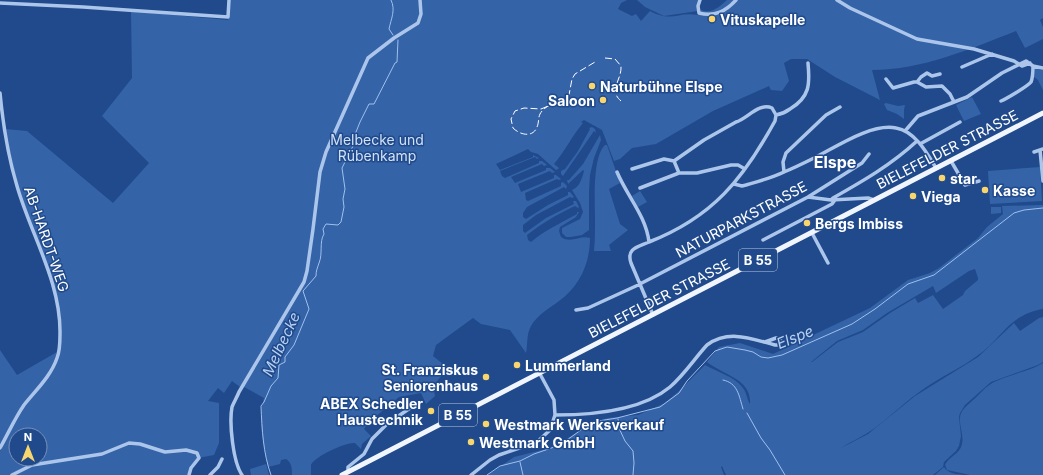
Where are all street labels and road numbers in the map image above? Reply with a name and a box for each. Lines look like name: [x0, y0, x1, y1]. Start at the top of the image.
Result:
street label: BIELEFELDER STRASSE: [873, 106, 1021, 192]
street label: NATURPARKSTRASSE: [672, 177, 810, 261]
street label: AB-HARDT-WEG: [21, 184, 73, 294]
road number: B 55: [739, 249, 777, 271]
street label: BIELEFELDER STRASSE: [585, 255, 733, 341]
road number: B 55: [439, 404, 477, 426]

